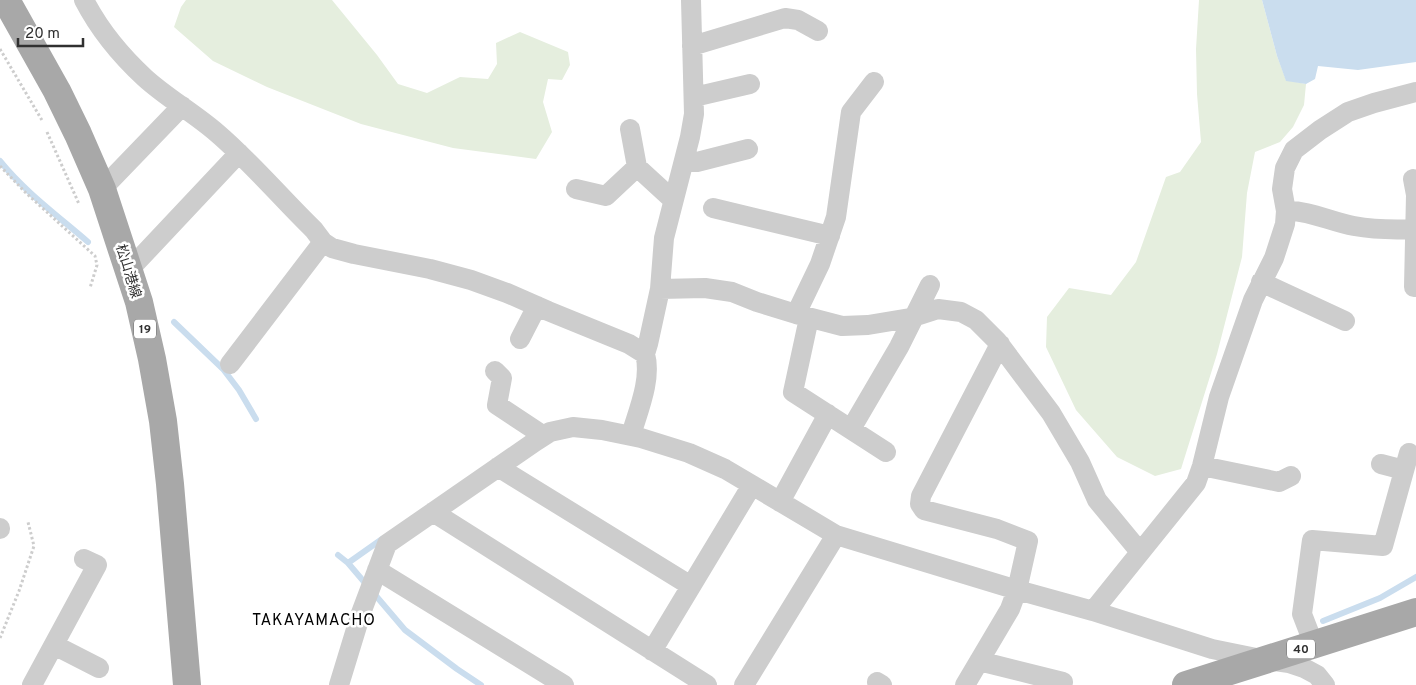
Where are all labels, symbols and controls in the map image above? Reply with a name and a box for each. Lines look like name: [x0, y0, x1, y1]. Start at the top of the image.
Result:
scale bar: [18, 15, 82, 47]
text: 20 m: [25, 25, 60, 44]
street label: 松山港線: [111, 242, 144, 301]
road number: 19: [134, 320, 156, 338]
district label: TAKAYAMACHO: [252, 611, 376, 631]
road number: 40: [1287, 640, 1315, 659]

